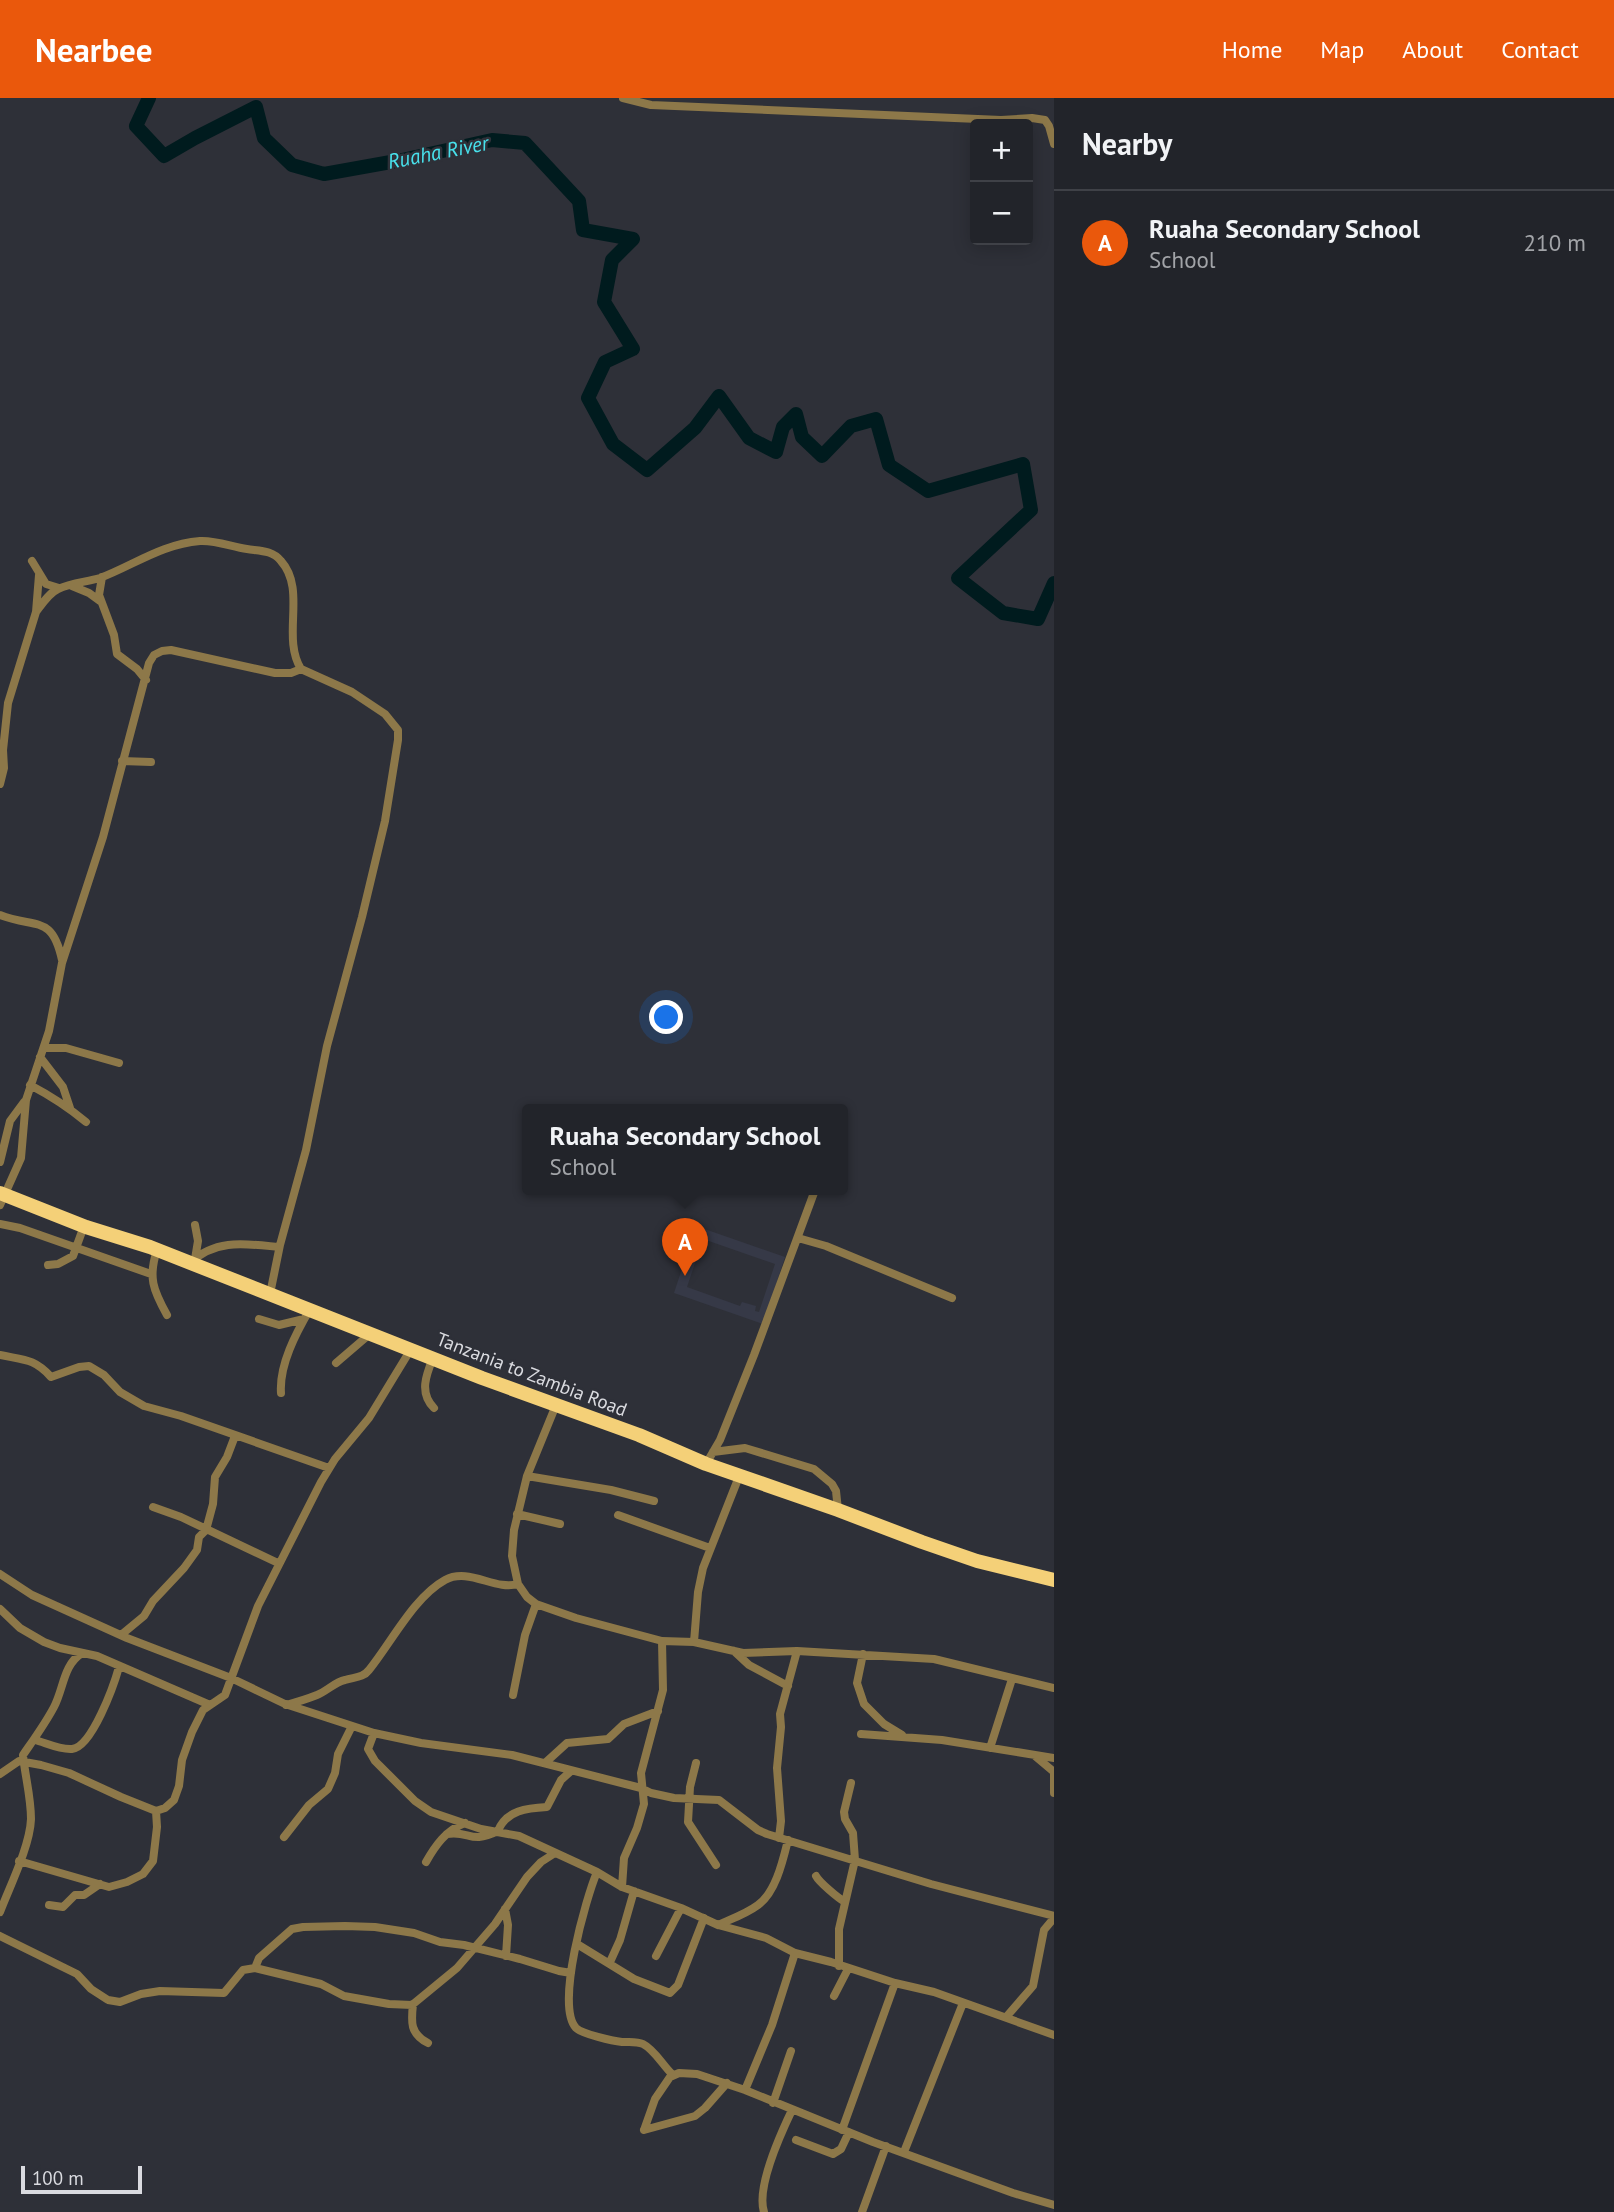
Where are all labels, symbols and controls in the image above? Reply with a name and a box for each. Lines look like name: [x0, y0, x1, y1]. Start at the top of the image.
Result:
text: Nearbee: [35, 28, 152, 71]
text: Home: [1222, 34, 1282, 65]
text: Map: [1320, 34, 1364, 65]
text: About: [1402, 34, 1463, 65]
text: Contact: [1501, 34, 1579, 65]
map controls: [970, 119, 1033, 245]
button: +: [970, 119, 1033, 182]
text: Nearby: [1082, 124, 1172, 163]
water label: Ruaha River: [385, 129, 493, 175]
button: −: [970, 182, 1033, 245]
text: Ruaha Secondary School: [1149, 212, 1420, 245]
text: A: [1098, 228, 1112, 257]
text: 210 m: [1524, 228, 1586, 257]
text: School: [1149, 245, 1216, 274]
your location: [649, 1000, 683, 1034]
popup: [522, 1104, 848, 1195]
text: Ruaha Secondary School: [550, 1119, 820, 1152]
text: School: [550, 1152, 616, 1181]
pin: A: [662, 1218, 708, 1276]
street label: Tanzania to Zambia Road: [433, 1327, 631, 1421]
scale bar: [21, 2163, 142, 2195]
text: 100 m: [32, 2166, 84, 2190]

